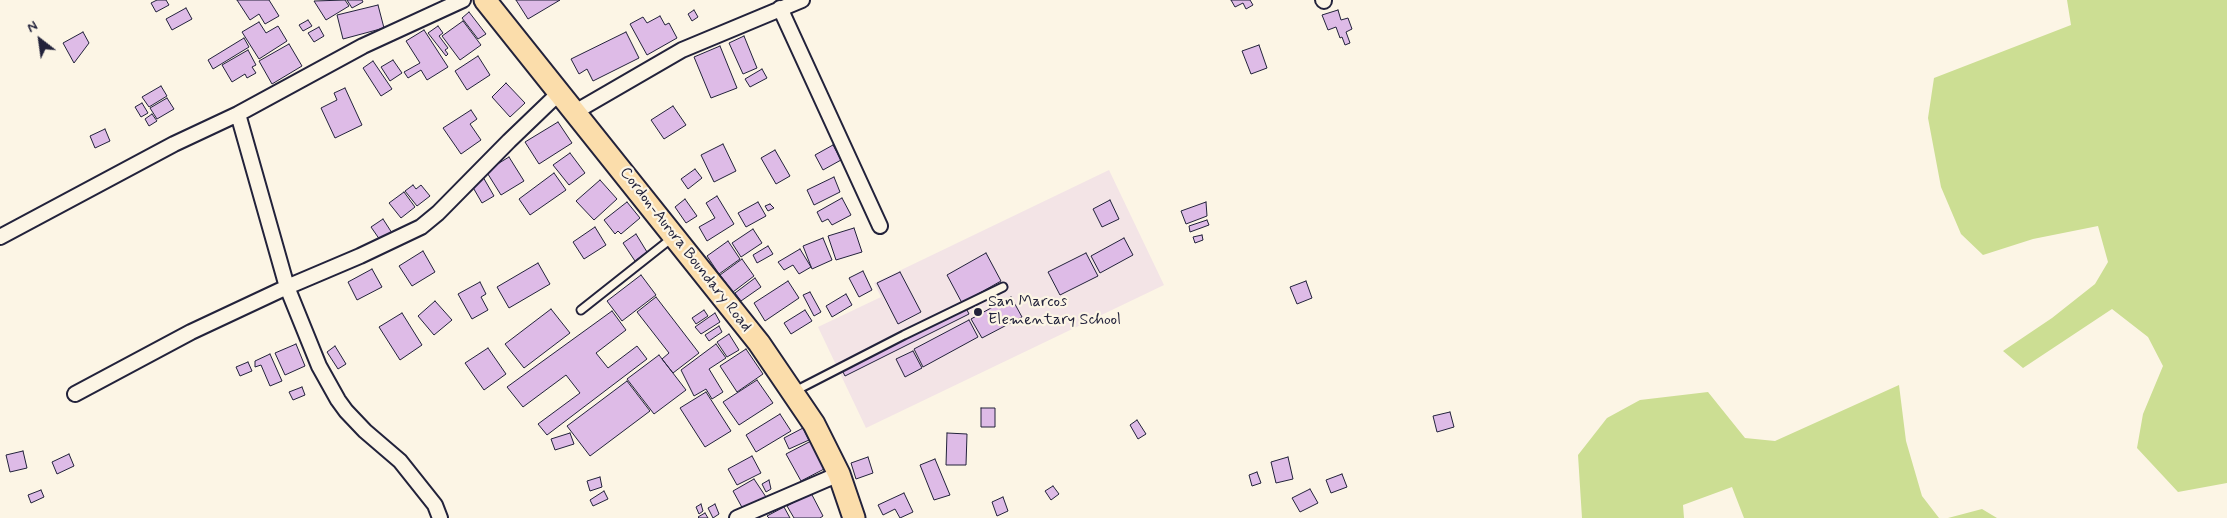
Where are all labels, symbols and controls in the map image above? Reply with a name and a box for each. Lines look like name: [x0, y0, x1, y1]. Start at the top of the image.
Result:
north arrow: [15, 15, 65, 65]
text: N: [24, 17, 41, 37]
street label: Cordon-Aurora Boundary Road: [615, 164, 755, 336]
place label: San Marcos Elementary School: [988, 293, 1121, 331]
marker: San Marcos Elementary School: [972, 306, 984, 318]

